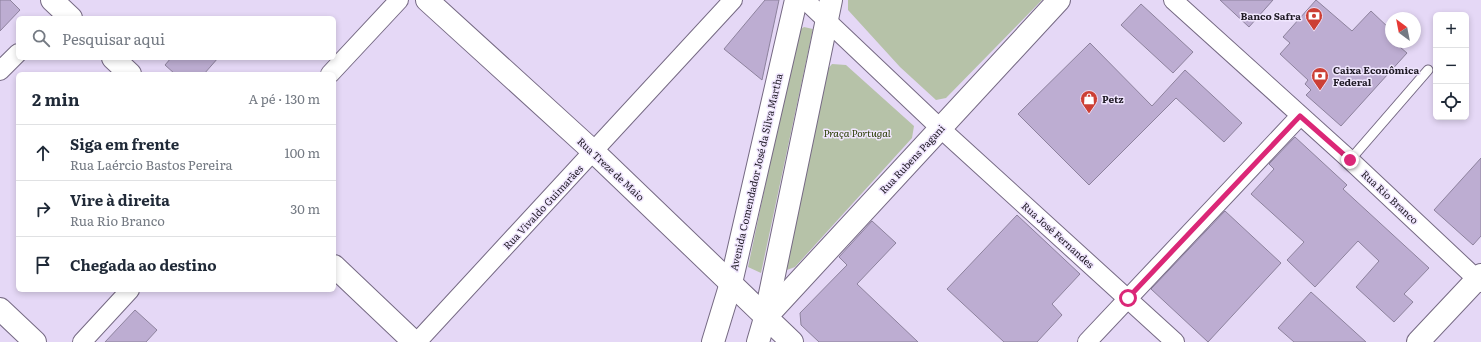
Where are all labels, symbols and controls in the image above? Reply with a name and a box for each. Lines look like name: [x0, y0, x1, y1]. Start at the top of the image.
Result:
bank icon: Banco Safra: [1304, 6, 1324, 31]
place label: Banco Safra: [1241, 8, 1301, 23]
north arrow: [1385, 12, 1421, 48]
map controls: [1433, 12, 1469, 120]
button: +: [1433, 12, 1469, 48]
search box: [16, 16, 336, 60]
icon: search: [30, 27, 52, 49]
text: Pesquisar aqui: [62, 27, 165, 50]
button: −: [1433, 48, 1469, 84]
place label: Caixa Econômica Federal: [1333, 62, 1420, 89]
bank icon: Caixa Econômica Federal: [1310, 66, 1330, 91]
street label: Avenida Comendador José da Silva Martha: [725, 71, 786, 272]
button: locate: [1433, 84, 1469, 120]
text: 2 min: [32, 86, 80, 111]
text: A pé · 130 m: [248, 89, 320, 108]
shop icon: Petz: [1079, 89, 1099, 114]
place label: Petz: [1102, 91, 1124, 106]
street label: Rua Rubens Pagani: [876, 120, 948, 197]
park label: Praça Portugal: [823, 125, 891, 140]
text: Siga em frente: [70, 132, 179, 155]
street label: Rua Treze de Maio: [574, 133, 648, 204]
icon: ahead: [32, 142, 54, 164]
text: 100 m: [284, 143, 320, 162]
route end: [1341, 151, 1359, 169]
text: Rua Laércio Bastos Pereira: [70, 155, 233, 174]
street label: Rua Vivaldo Guimarães: [499, 161, 586, 252]
street label: Rua Rio Branco: [1359, 166, 1422, 227]
text: Vire à direita: [70, 188, 170, 211]
icon: right: [32, 198, 54, 220]
street label: Rua José Fernandes: [1019, 198, 1098, 272]
text: 30 m: [290, 199, 320, 218]
text: Rua Rio Branco: [70, 211, 165, 230]
text: Chegada ao destino: [70, 253, 217, 276]
icon: arrive: [32, 254, 54, 276]
route start: [1119, 289, 1137, 307]

